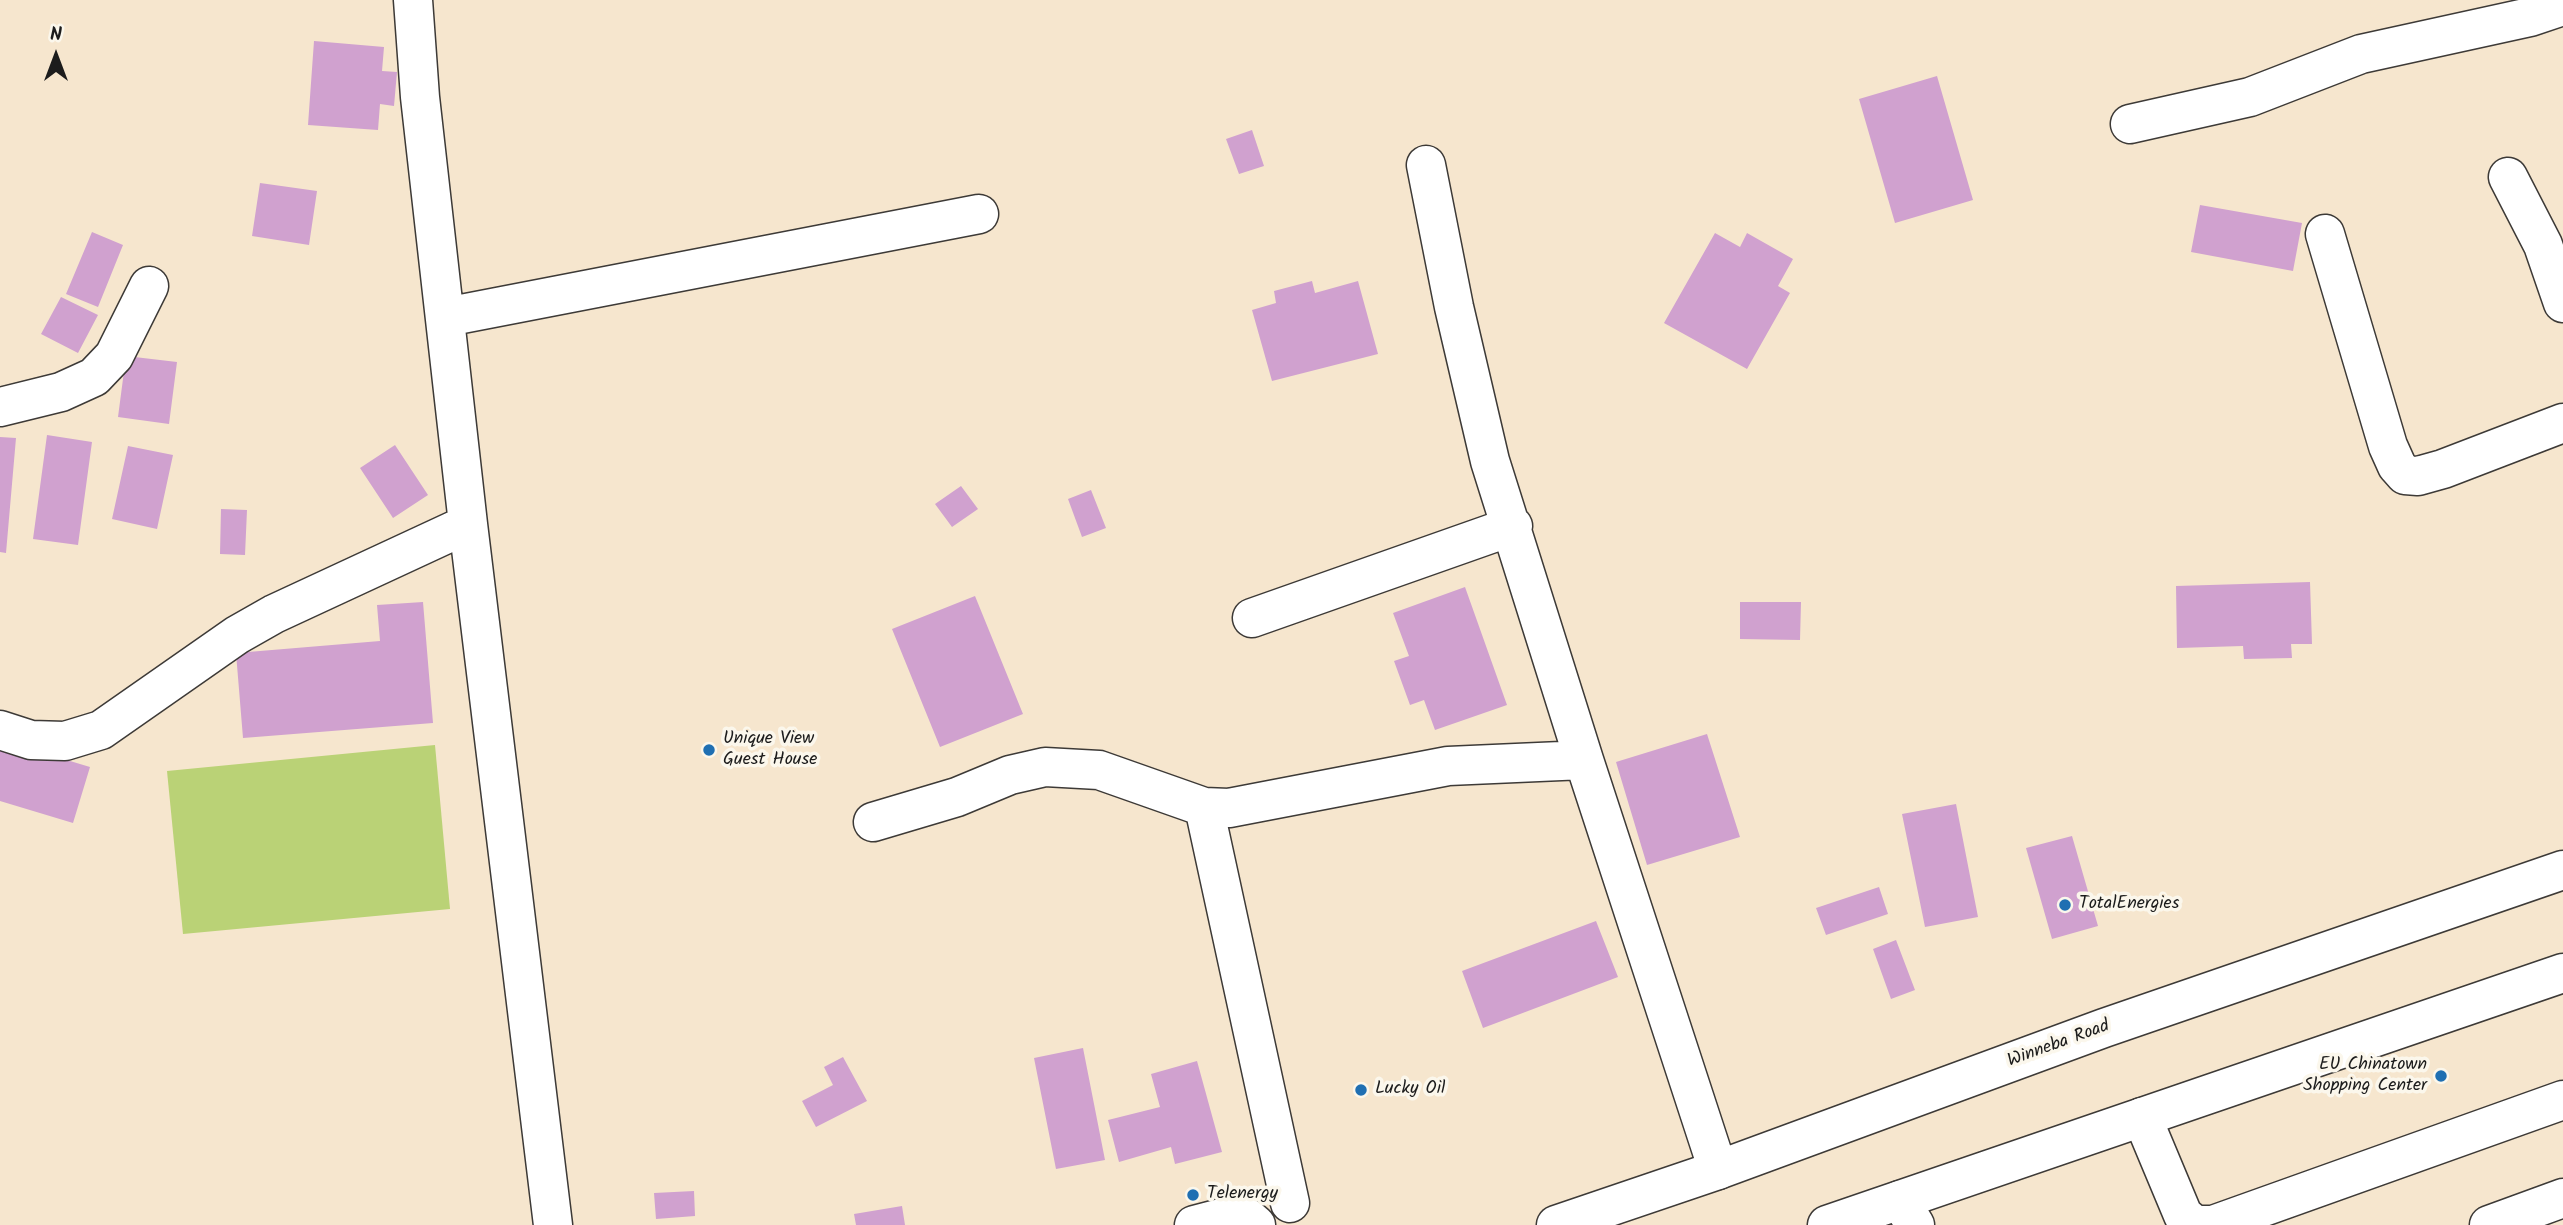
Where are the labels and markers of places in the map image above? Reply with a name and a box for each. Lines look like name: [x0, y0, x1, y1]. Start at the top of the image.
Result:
place label: Unique View Guest House: [723, 729, 817, 772]
marker: Unique View Guest House: [701, 742, 717, 758]
place label: TotalEnergies: [2079, 894, 2179, 916]
marker: TotalEnergies: [2057, 897, 2073, 913]
place label: EU Chinatown Shopping Center: [2303, 1055, 2427, 1098]
marker: EU Chinatown Shopping Center: [2433, 1068, 2449, 1084]
place label: Lucky Oil: [1375, 1079, 1445, 1101]
marker: Lucky Oil: [1353, 1082, 1369, 1098]
place label: Telenergy: [1207, 1184, 1278, 1206]
marker: Telenergy: [1185, 1187, 1201, 1203]

